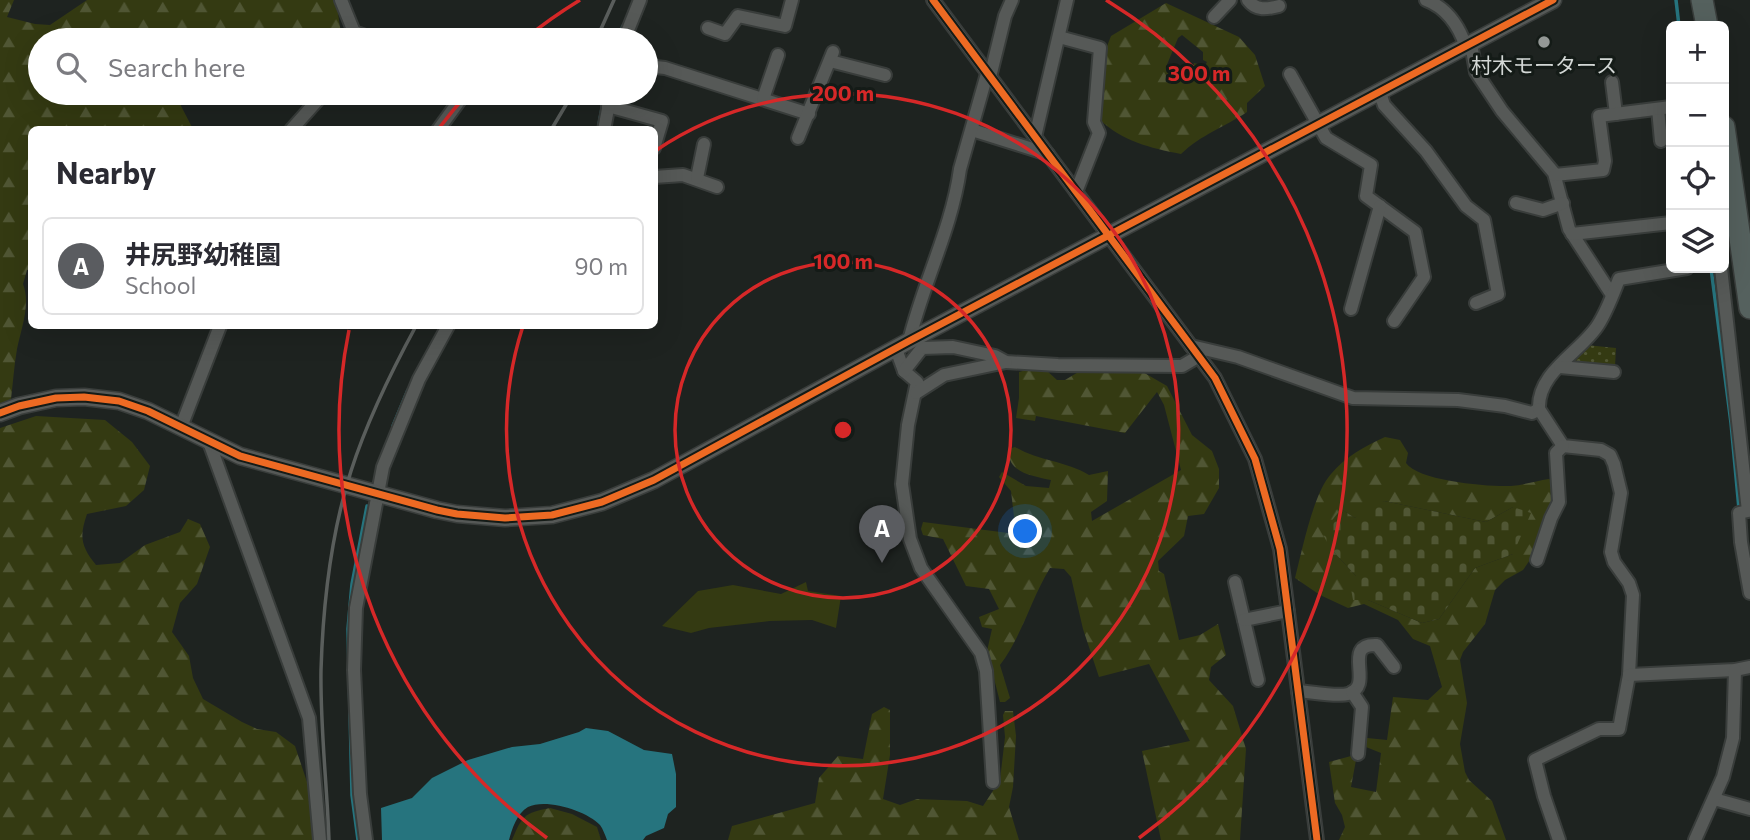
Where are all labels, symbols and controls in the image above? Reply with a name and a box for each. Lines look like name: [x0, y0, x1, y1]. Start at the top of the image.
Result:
map controls: [1666, 21, 1729, 273]
button: +: [1666, 21, 1729, 84]
search box: [28, 28, 658, 105]
marker: 村木モータース: [1536, 34, 1552, 50]
icon: search: [52, 48, 90, 86]
text: Search here: [108, 51, 246, 82]
place label: 村木モータース: [1471, 52, 1617, 77]
text: 300 m: [1168, 60, 1230, 85]
text: 200 m: [812, 80, 874, 105]
button: −: [1666, 84, 1729, 147]
button: locate: [1666, 147, 1729, 210]
text: Nearby: [56, 153, 156, 190]
button: layers: [1666, 210, 1729, 273]
text: 井尻野幼稚園: [125, 238, 281, 269]
text: 100 m: [813, 248, 873, 273]
text: A: [73, 252, 89, 280]
text: 90 m: [575, 252, 628, 280]
text: School: [125, 271, 196, 299]
centre of rings: [831, 418, 855, 442]
pin: A: [859, 505, 905, 563]
your location: [1008, 514, 1042, 548]

